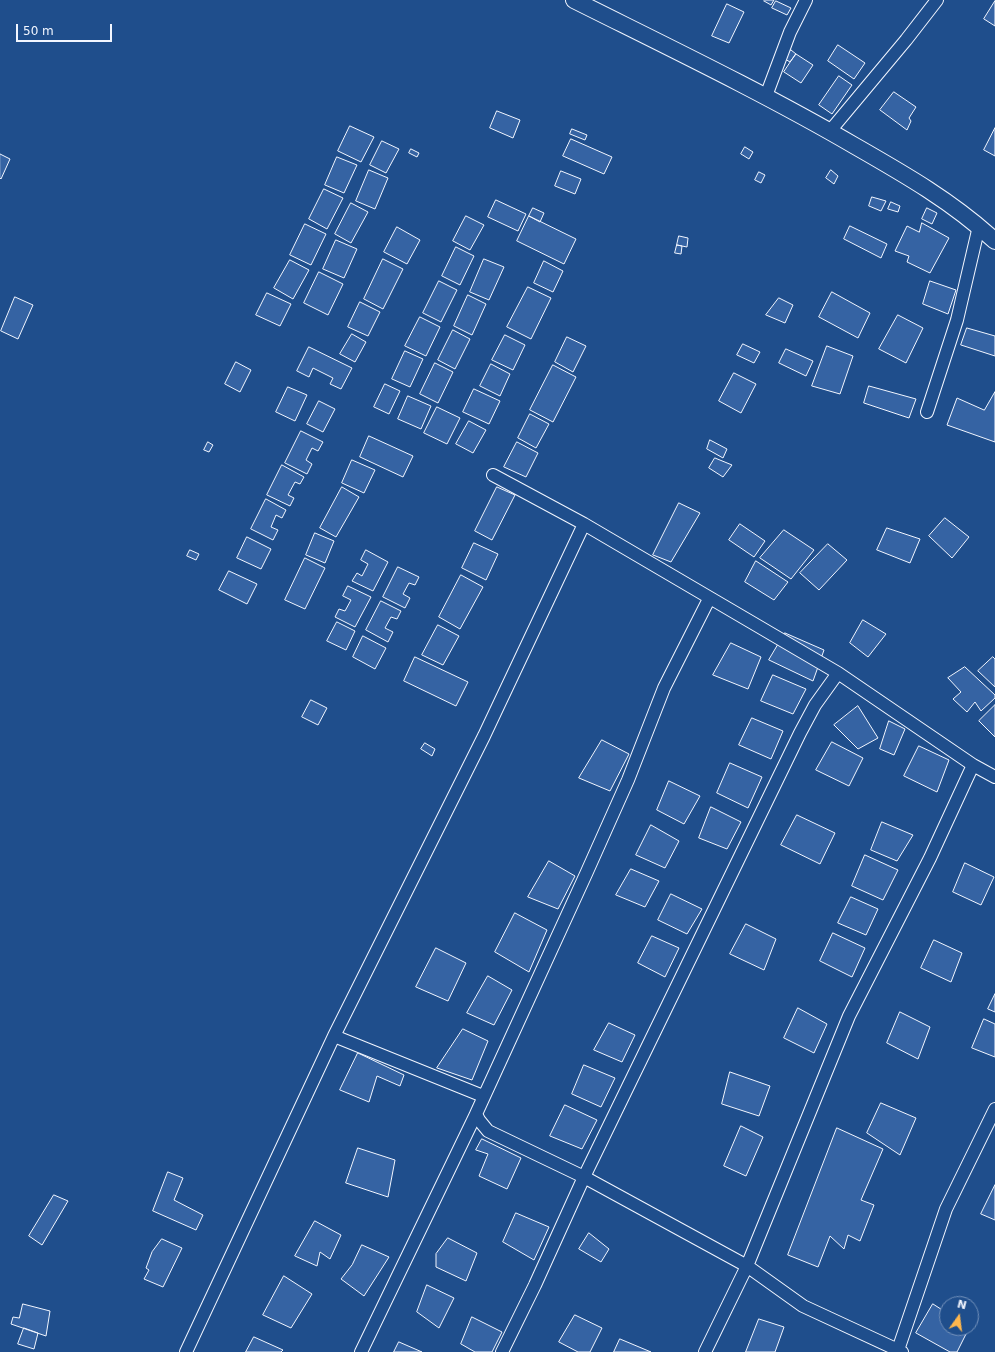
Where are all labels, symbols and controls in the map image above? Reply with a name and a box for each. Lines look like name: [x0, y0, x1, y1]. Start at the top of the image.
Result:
scale bar: [18, 16, 114, 42]
text: 50 m: [23, 24, 54, 38]
north arrow: [939, 1296, 979, 1336]
text: N: [956, 1297, 968, 1312]

